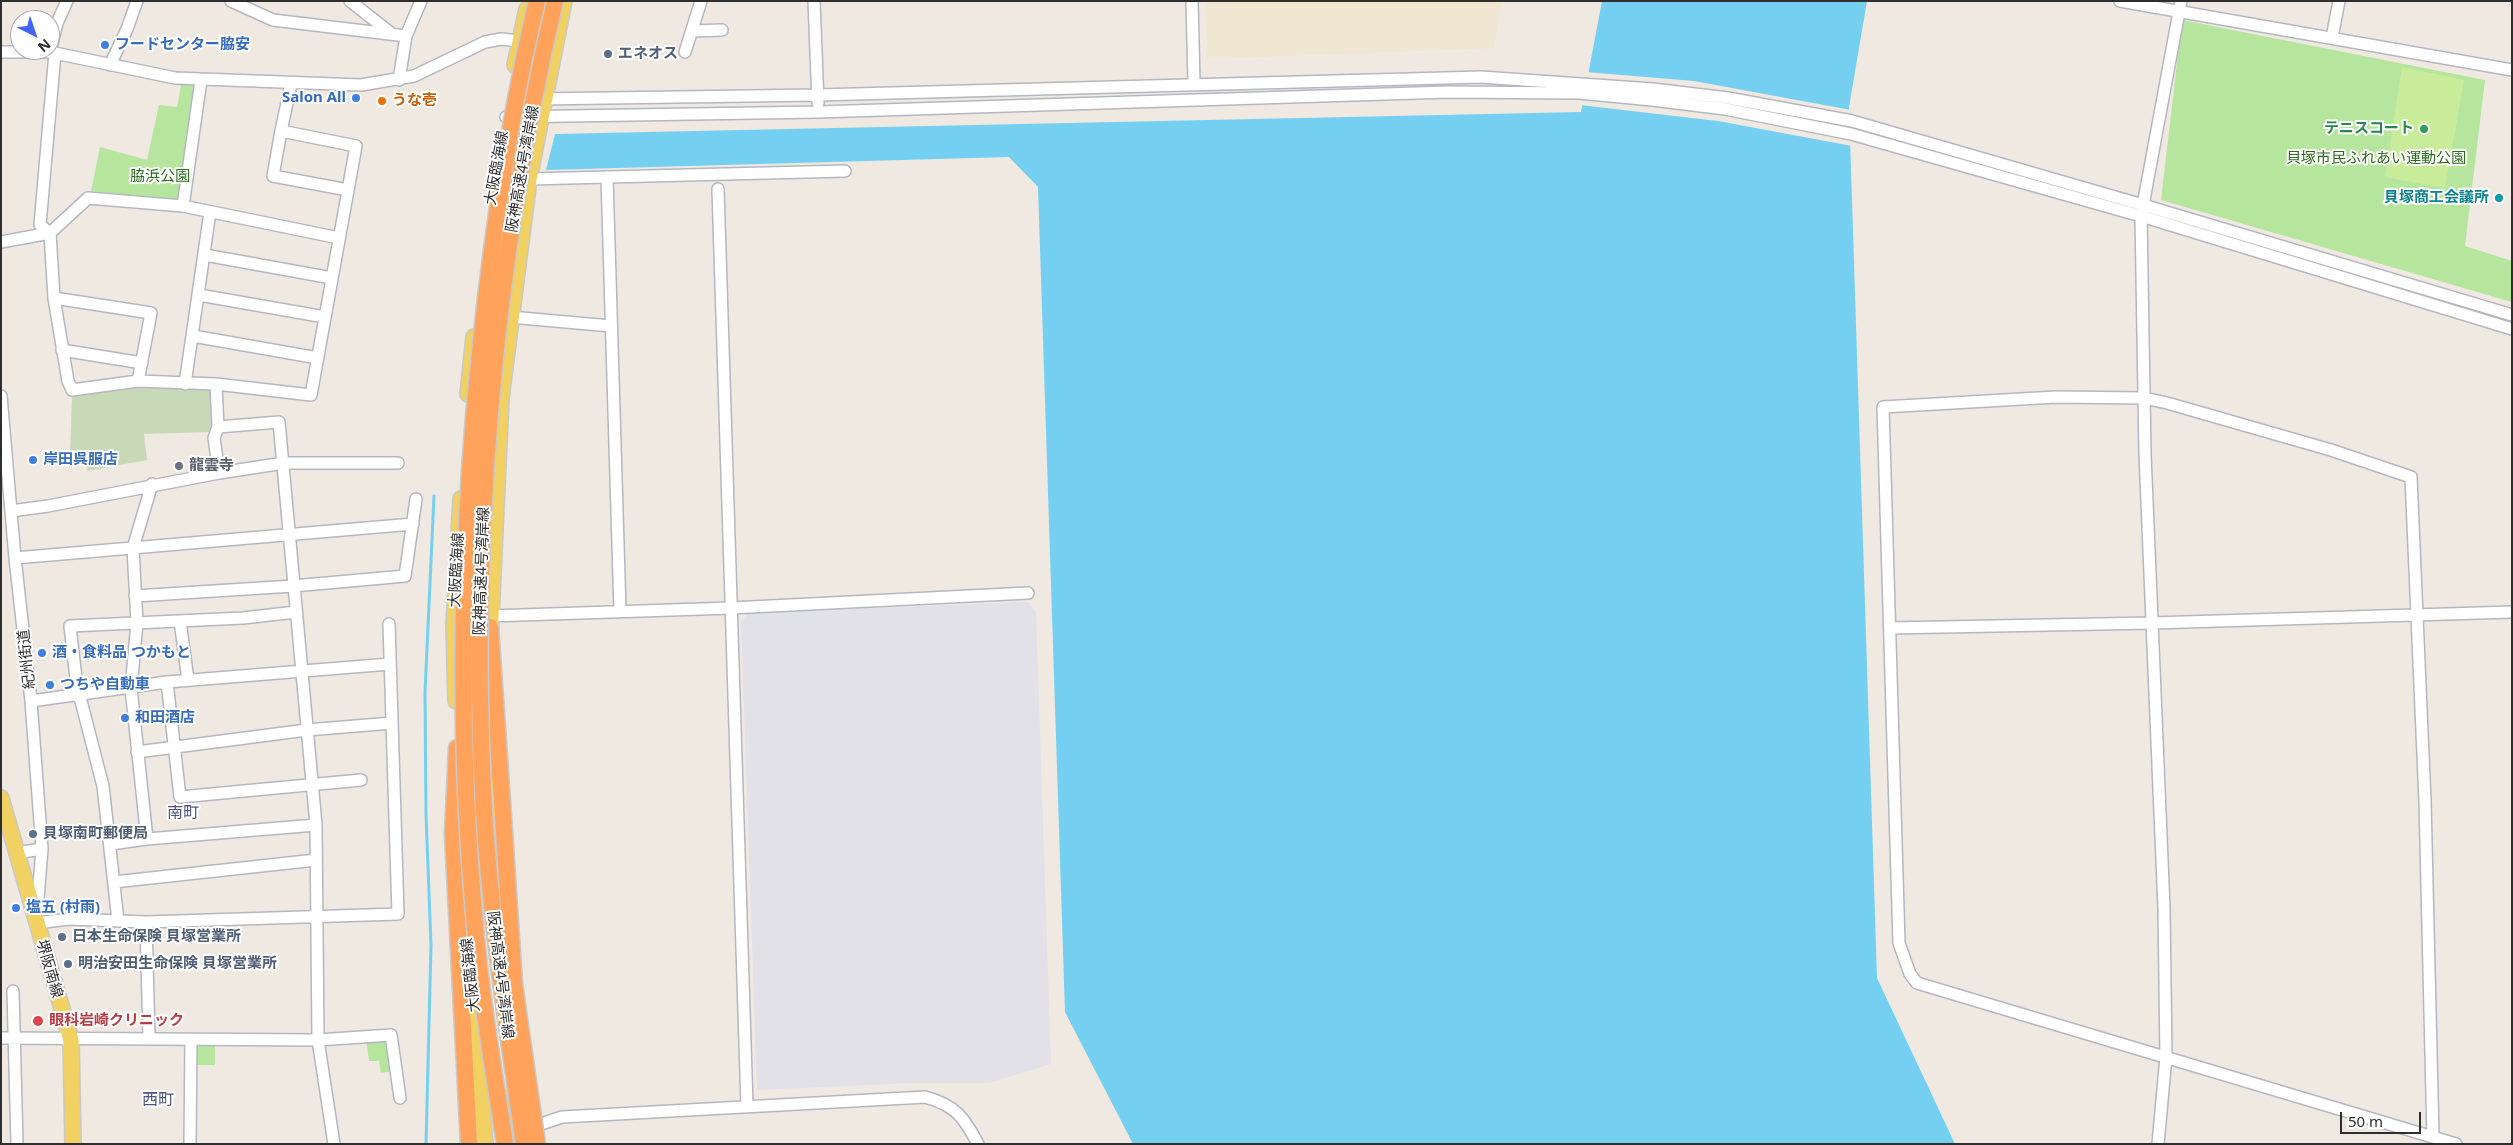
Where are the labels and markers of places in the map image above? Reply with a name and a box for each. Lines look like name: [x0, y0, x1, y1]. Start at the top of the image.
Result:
place label: フードセンター脇安: [115, 36, 250, 54]
marker: フードセンター脇安: [99, 39, 111, 51]
place label: エネオス: [618, 45, 678, 63]
marker: エネオス: [602, 48, 614, 60]
place label: Salon All: [282, 89, 346, 107]
marker: Salon All: [350, 92, 362, 104]
place label: うな壱: [392, 92, 437, 110]
marker: うな壱: [376, 95, 388, 107]
place label: テニスコート: [2324, 120, 2414, 138]
marker: テニスコート: [2418, 123, 2430, 135]
place label: 貝塚商工会議所: [2384, 189, 2489, 207]
marker: 貝塚商工会議所: [2493, 192, 2505, 204]
place label: 岸田呉服店: [43, 451, 118, 469]
marker: 岸田呉服店: [27, 454, 39, 466]
place label: 龍雲寺: [189, 457, 234, 475]
marker: 龍雲寺: [173, 460, 185, 472]
place label: 酒・食料品 つかもと: [52, 644, 191, 662]
marker: 酒・食料品 つかもと: [36, 647, 48, 659]
place label: つちや自動車: [60, 676, 150, 694]
marker: つちや自動車: [44, 679, 56, 691]
place label: 和田酒店: [135, 709, 195, 727]
marker: 和田酒店: [119, 712, 131, 724]
place label: 貝塚南町郵便局: [43, 825, 148, 843]
marker: 貝塚南町郵便局: [27, 828, 39, 840]
place label: 塩五 (村雨): [26, 899, 100, 917]
marker: 塩五 (村雨): [10, 902, 22, 914]
place label: 日本生命保険 貝塚営業所: [72, 928, 241, 946]
marker: 日本生命保険 貝塚営業所: [56, 931, 68, 943]
place label: 明治安田生命保険 貝塚営業所: [78, 955, 277, 973]
marker: 明治安田生命保険 貝塚営業所: [62, 958, 74, 970]
place label: 眼科岩崎クリニック: [49, 1012, 184, 1030]
marker: 眼科岩崎クリニック: [31, 1014, 45, 1028]

